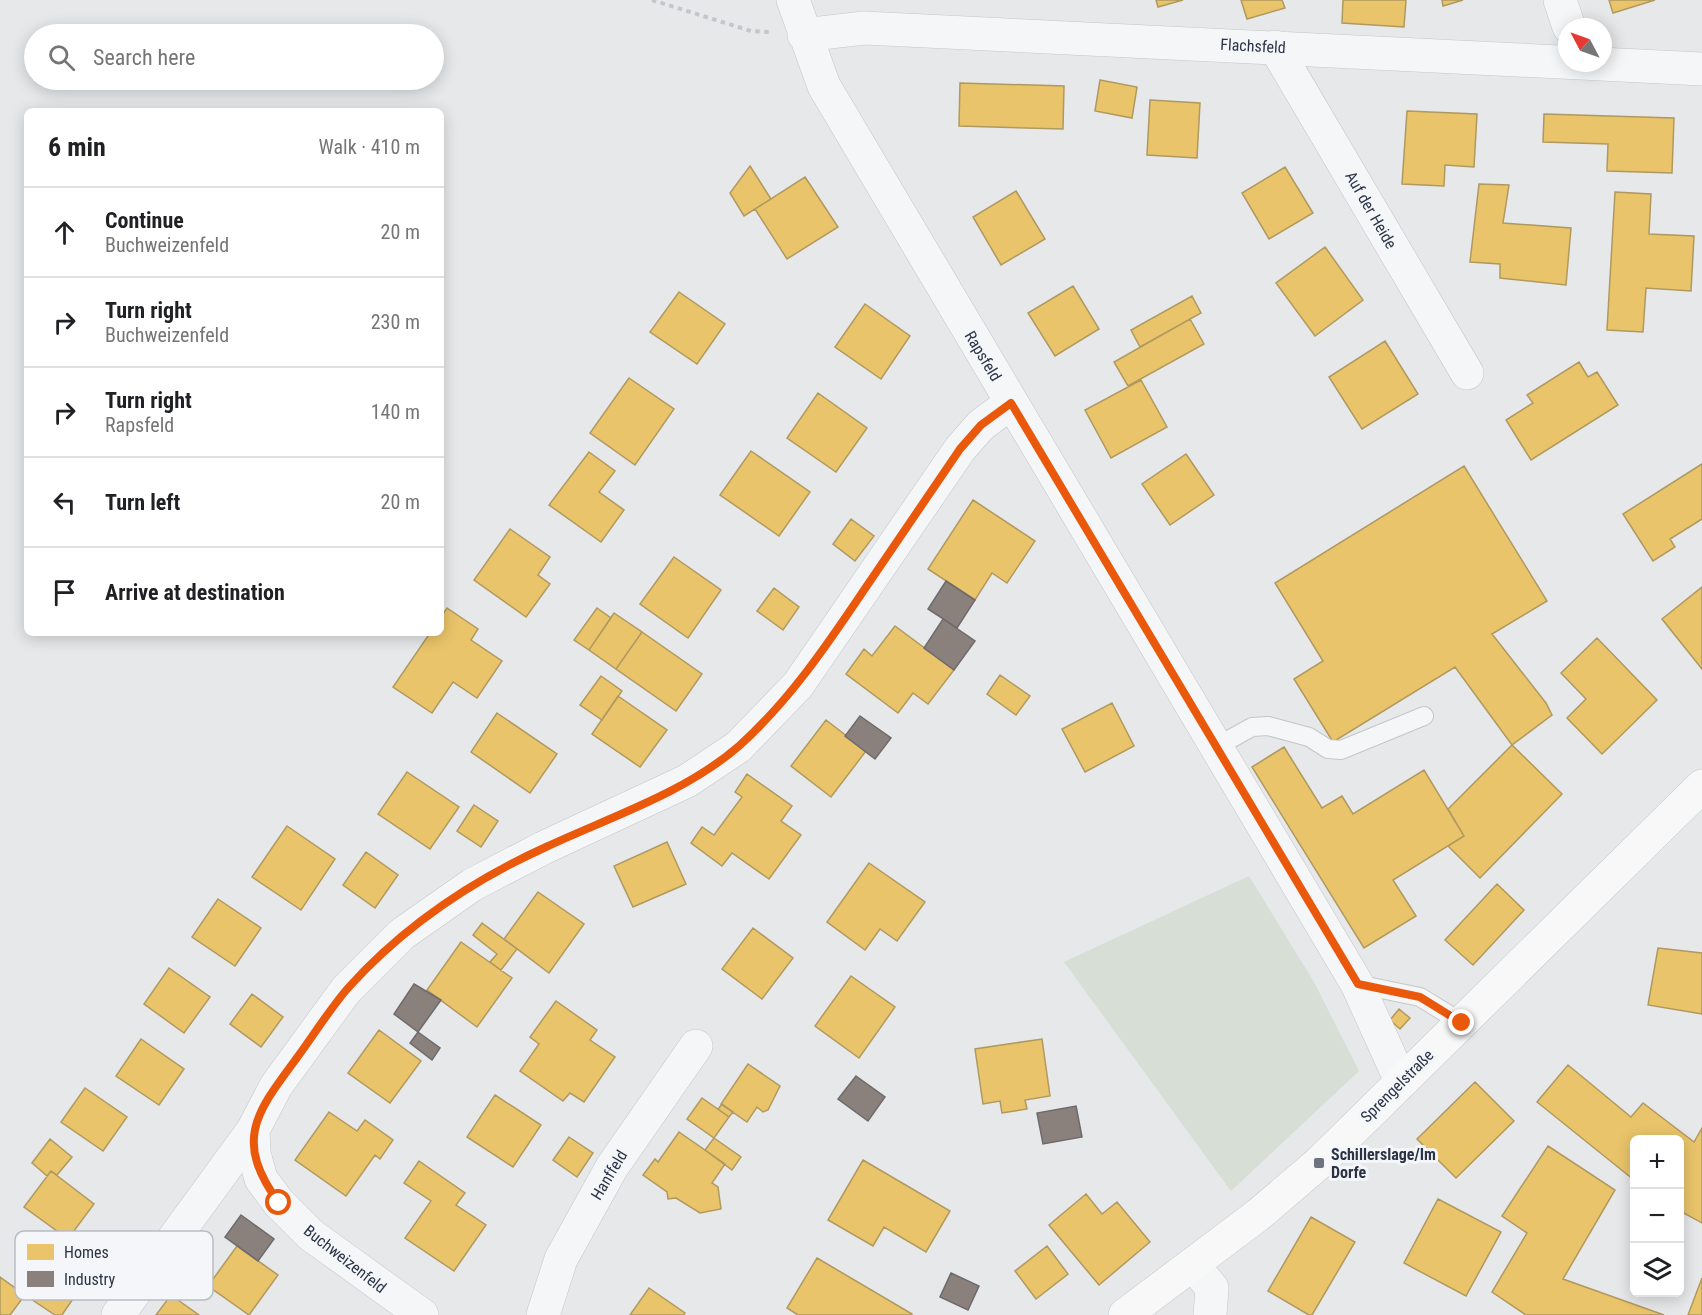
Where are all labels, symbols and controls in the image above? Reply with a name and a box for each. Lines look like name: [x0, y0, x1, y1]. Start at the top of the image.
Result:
north arrow: [1558, 18, 1612, 72]
search box: [24, 24, 444, 90]
street label: Flachsfeld: [1220, 35, 1286, 57]
icon: search: [45, 41, 78, 74]
text: Search here: [93, 45, 195, 70]
text: 6 min: [48, 132, 106, 162]
text: Walk · 410 m: [319, 135, 420, 159]
street label: Auf der Heide: [1341, 168, 1401, 252]
text: Continue: [105, 208, 184, 233]
icon: ahead: [48, 216, 81, 249]
text: 20 m: [381, 220, 420, 244]
text: Buchweizenfeld: [105, 233, 229, 257]
text: Turn right: [105, 298, 192, 323]
icon: right: [48, 306, 81, 339]
text: 230 m: [371, 310, 420, 334]
text: Buchweizenfeld: [105, 323, 229, 347]
street label: Rapsfeld: [961, 327, 1005, 385]
text: Turn right: [105, 388, 192, 413]
icon: right: [48, 396, 81, 429]
text: 140 m: [371, 400, 420, 424]
text: Rapsfeld: [105, 413, 174, 437]
icon: left: [48, 486, 81, 519]
text: Turn left: [105, 490, 180, 515]
text: 20 m: [381, 490, 420, 514]
icon: arrive: [48, 576, 81, 609]
text: Arrive at destination: [105, 580, 285, 605]
route end: [1448, 1009, 1474, 1035]
street label: Sprengelstraße: [1357, 1046, 1437, 1126]
map controls: [1630, 1135, 1684, 1297]
button: +: [1630, 1135, 1684, 1189]
place label: Schillerslage/Im Dorfe: [1331, 1145, 1436, 1182]
street label: Hanffeld: [587, 1147, 631, 1203]
marker: Schillerslage/Im Dorfe: [1312, 1156, 1326, 1170]
route start: [265, 1189, 291, 1215]
button: −: [1630, 1189, 1684, 1243]
street label: Buchweizenfeld: [300, 1221, 390, 1297]
legend: [15, 1231, 213, 1300]
text: Homes: [64, 1243, 109, 1262]
button: layers: [1630, 1243, 1684, 1297]
text: Industry: [64, 1270, 115, 1289]

